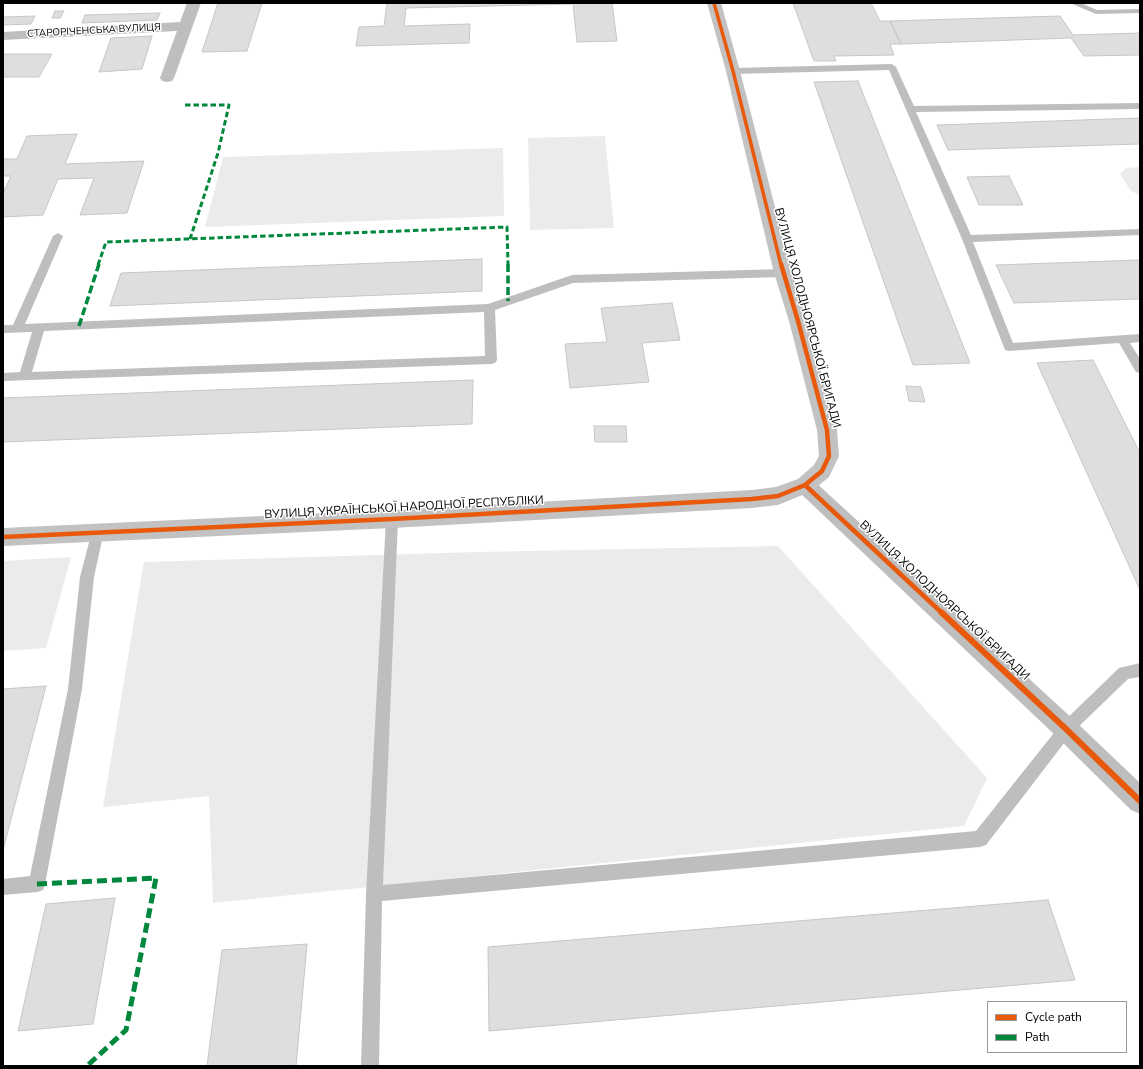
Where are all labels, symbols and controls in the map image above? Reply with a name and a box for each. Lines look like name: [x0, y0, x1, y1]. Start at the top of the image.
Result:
street label: СТАРОРІЧЕНСЬКА ВУЛИЦЯ: [27, 22, 161, 40]
street label: ВУЛИЦЯ ХОЛОДНОЯРСЬКОЇ БРИГАДИ: [771, 206, 843, 430]
street label: ВУЛИЦЯ УКРАЇНСЬКОЇ НАРОДНОЇ РЕСПУБЛІКИ: [264, 493, 544, 523]
street label: ВУЛИЦЯ ХОЛОДНОЯРСЬКОЇ БРИГАДИ: [856, 518, 1032, 684]
legend: [987, 1001, 1127, 1053]
text: Cycle path: [1025, 1009, 1082, 1025]
text: Path: [1025, 1029, 1050, 1045]

